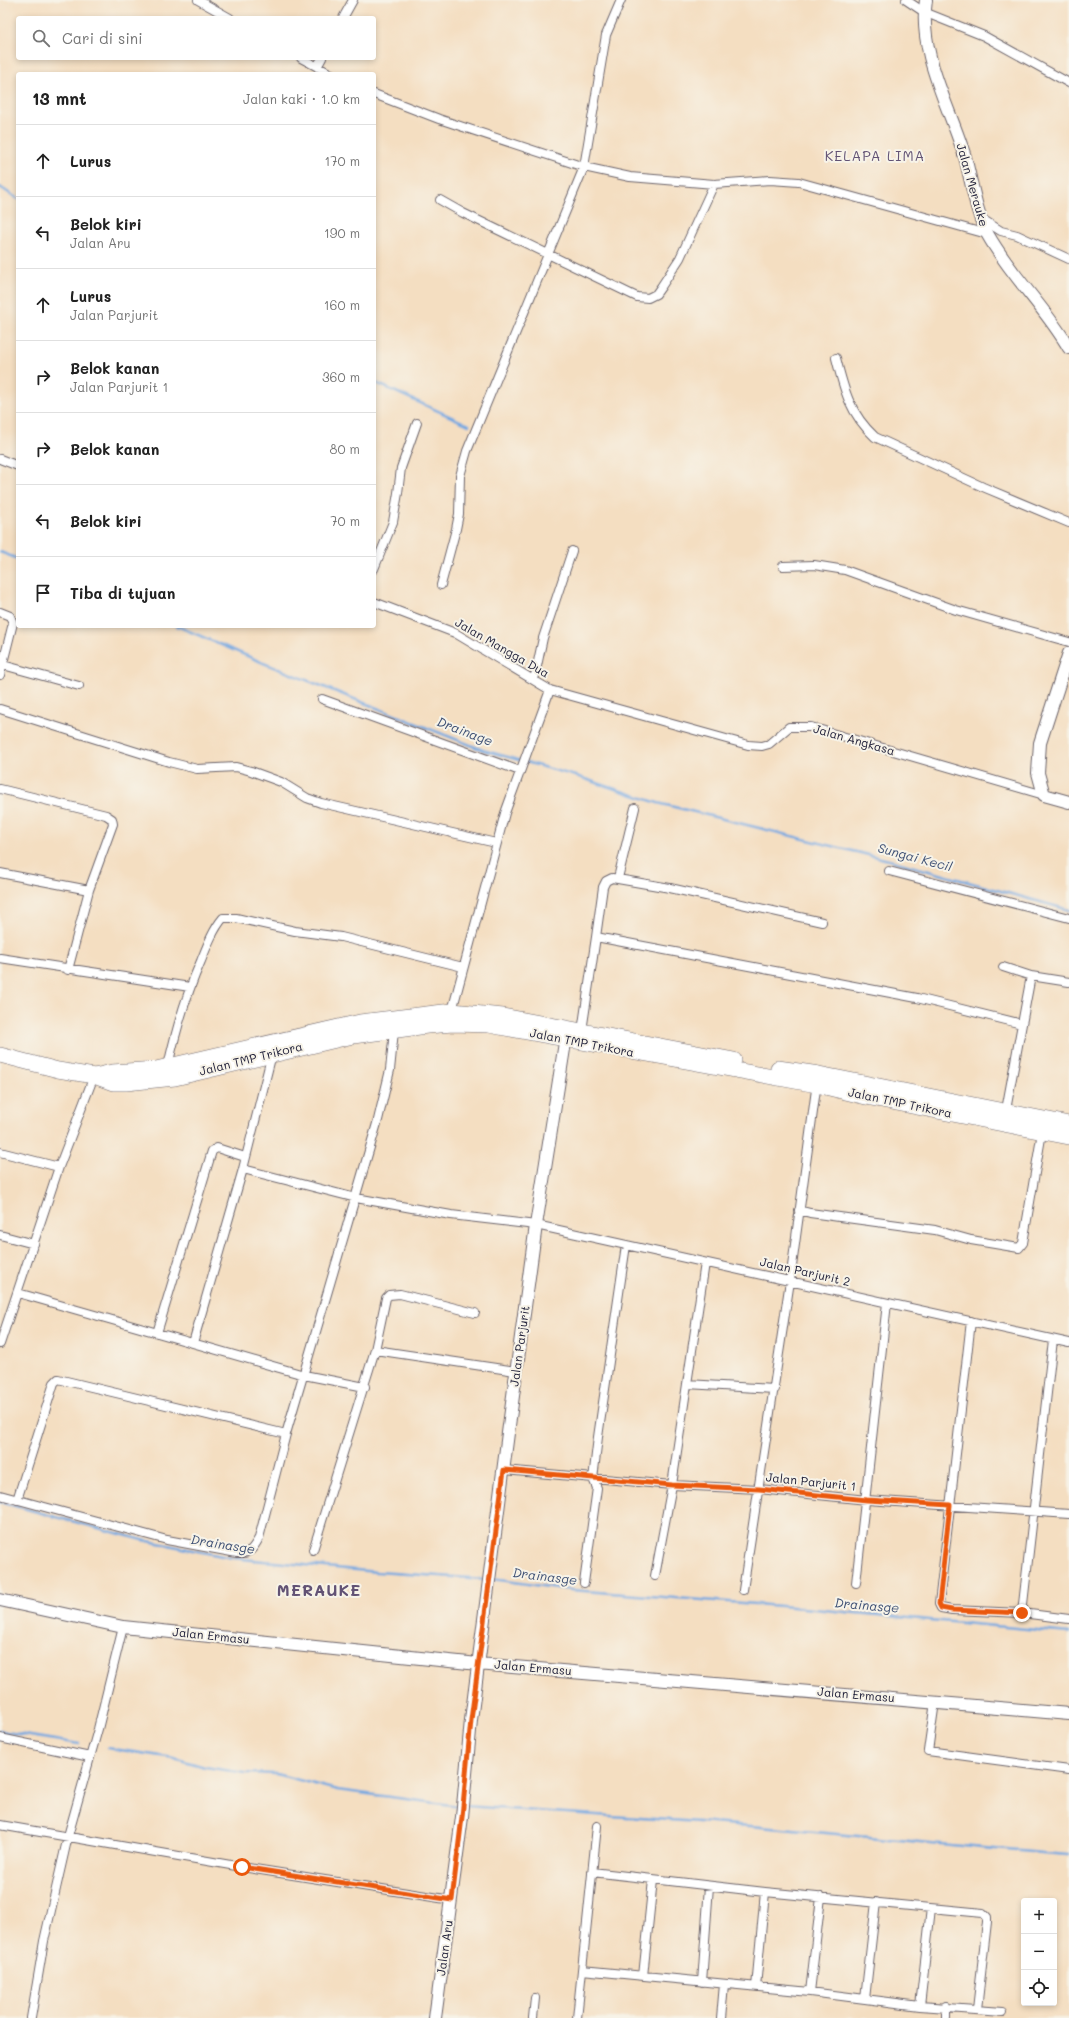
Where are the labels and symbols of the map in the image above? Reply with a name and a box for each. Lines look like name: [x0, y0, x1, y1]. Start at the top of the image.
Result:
street label: Jalan Merauke: [953, 141, 992, 228]
district label: KELAPA LIMA: [825, 146, 925, 165]
street label: Jalan Mangga Dua: [452, 614, 553, 681]
water label: Drainage: [435, 712, 496, 749]
street label: Jalan Angkasa: [812, 720, 897, 758]
water label: Sungai Kecil: [876, 838, 955, 875]
street label: Jalan TMP Trikora: [529, 1024, 636, 1060]
street label: Jalan TMP Trikora: [197, 1037, 304, 1079]
street label: Jalan TMP Trikora: [847, 1083, 954, 1121]
street label: Jalan Parjurit 2: [759, 1253, 852, 1289]
street label: Jalan Parjurit: [505, 1304, 533, 1387]
street label: Jalan Parjurit 1: [765, 1468, 857, 1494]
water label: Drainasge: [190, 1530, 256, 1557]
water label: Drainasge: [512, 1563, 578, 1588]
district label: MERAUKE: [277, 1579, 361, 1600]
water label: Drainasge: [834, 1593, 900, 1616]
route end: [1013, 1604, 1031, 1622]
street label: Jalan Ermasu: [172, 1623, 250, 1647]
street label: Jalan Ermasu: [494, 1656, 572, 1678]
street label: Jalan Ermasu: [817, 1683, 895, 1705]
route start: [233, 1858, 251, 1876]
street label: Jalan Aru: [432, 1919, 456, 1977]

